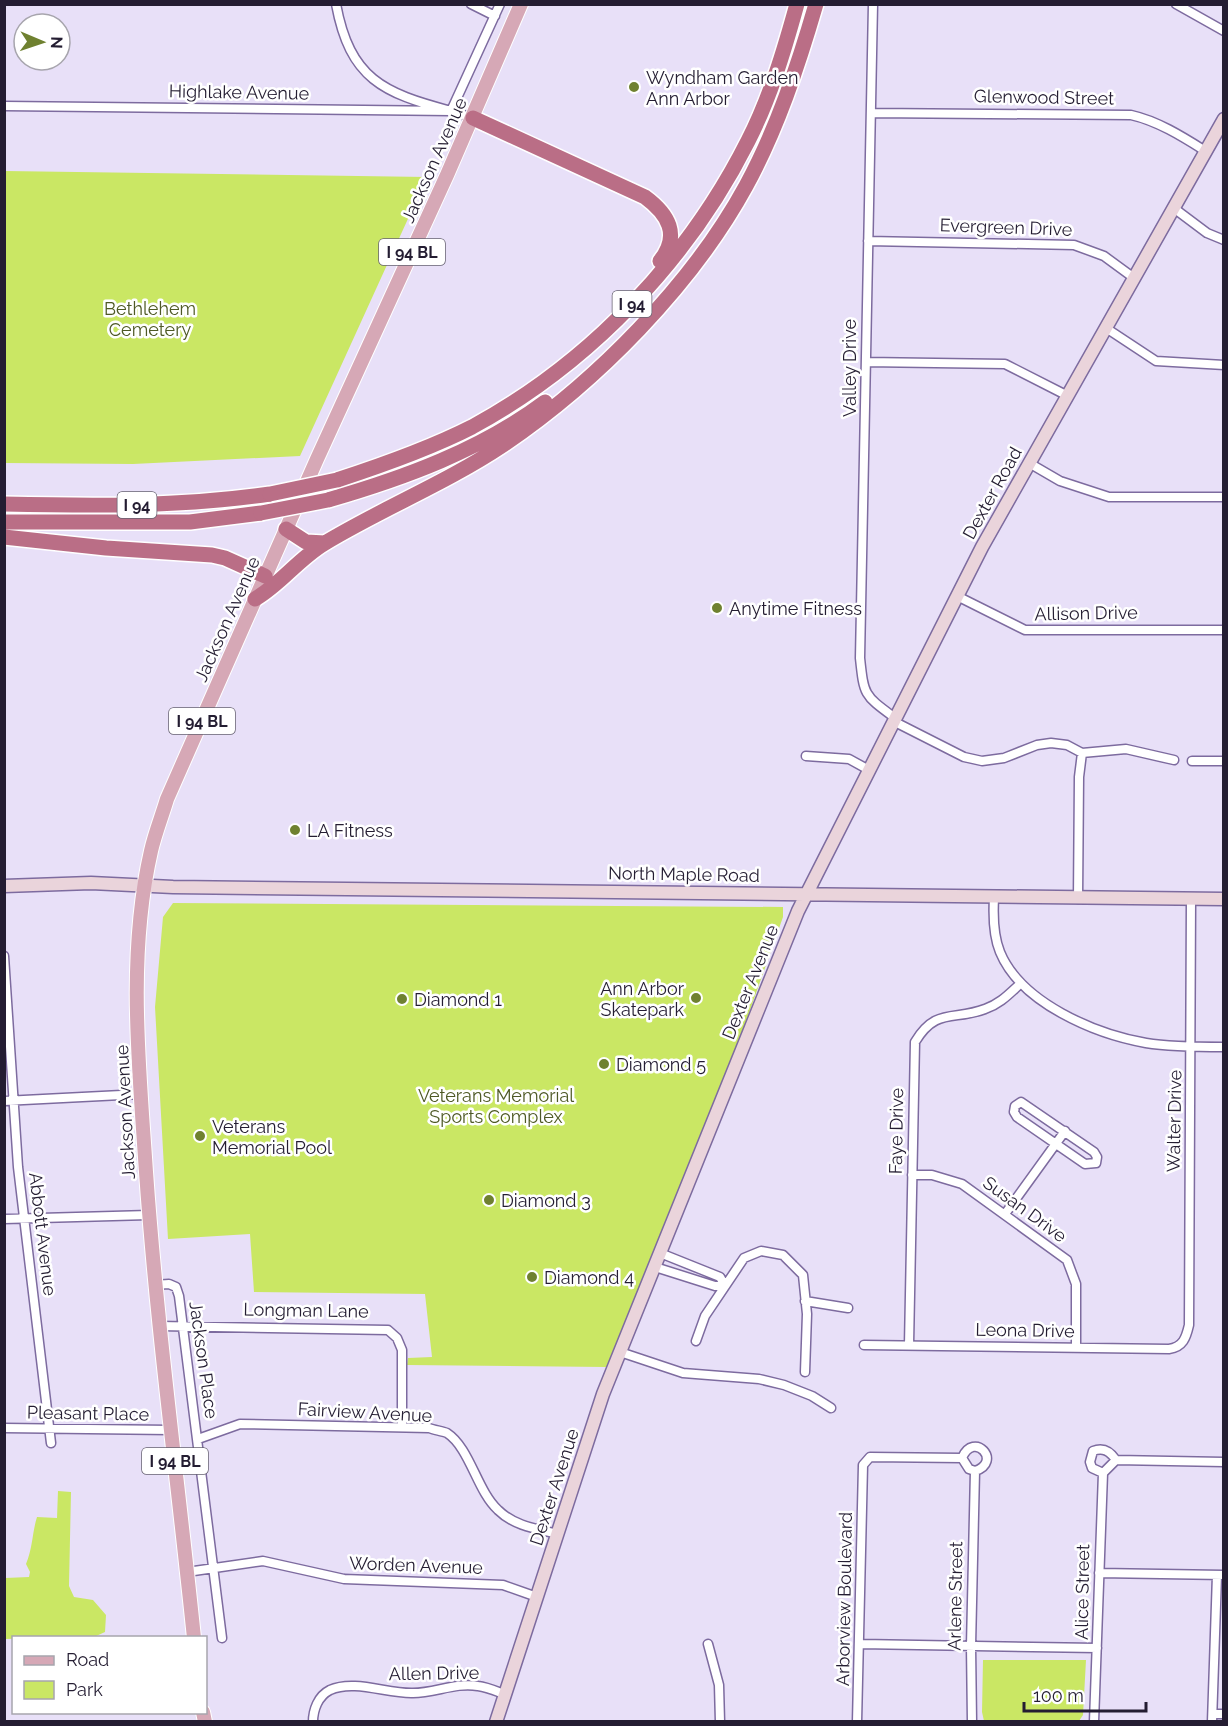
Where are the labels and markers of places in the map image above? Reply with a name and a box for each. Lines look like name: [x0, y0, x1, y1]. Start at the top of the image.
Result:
place label: Wyndham Garden Ann Arbor: [646, 67, 799, 109]
marker: Wyndham Garden Ann Arbor: [627, 80, 641, 94]
place label: Anytime Fitness: [729, 598, 862, 619]
marker: Anytime Fitness: [710, 601, 724, 615]
place label: LA Fitness: [307, 820, 393, 841]
marker: LA Fitness: [288, 823, 302, 837]
place label: Ann Arbor Skatepark: [600, 978, 685, 1020]
place label: Diamond 1: [414, 989, 502, 1010]
marker: Ann Arbor Skatepark: [689, 991, 703, 1005]
marker: Diamond 1: [395, 992, 409, 1006]
place label: Diamond 5: [616, 1054, 706, 1075]
marker: Diamond 5: [597, 1057, 611, 1071]
place label: Veterans Memorial Pool: [212, 1116, 332, 1158]
marker: Veterans Memorial Pool: [193, 1129, 207, 1143]
place label: Diamond 3: [501, 1190, 591, 1211]
marker: Diamond 3: [482, 1193, 496, 1207]
place label: Diamond 4: [544, 1267, 634, 1288]
marker: Diamond 4: [525, 1270, 539, 1284]

